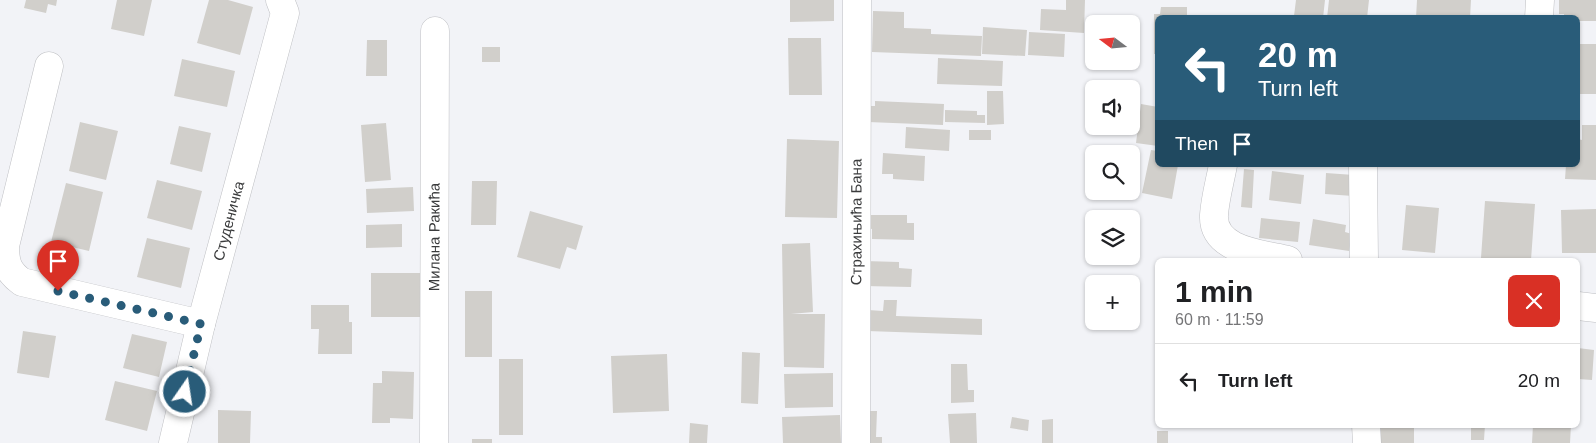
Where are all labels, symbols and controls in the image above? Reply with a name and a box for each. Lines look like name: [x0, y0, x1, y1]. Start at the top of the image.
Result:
north arrow: [1085, 15, 1140, 70]
map controls: [1085, 15, 1140, 330]
icon: left: [1175, 35, 1240, 100]
text: 20 m: [1258, 35, 1338, 74]
text: Turn left: [1258, 76, 1338, 101]
button: sound: [1085, 80, 1140, 135]
icon: arrive: [1228, 130, 1256, 158]
text: Then: [1175, 133, 1218, 154]
button: search: [1085, 145, 1140, 200]
street label: Страхињића Бана: [847, 158, 865, 285]
street label: Студеничка: [209, 178, 247, 263]
street label: Милана Ракића: [425, 182, 443, 291]
button: layers: [1085, 210, 1140, 265]
pin: [37, 240, 79, 291]
icon: arrive: [44, 247, 72, 275]
button: +: [1085, 275, 1140, 330]
text: 1 min: [1175, 275, 1253, 308]
button: close: [1508, 275, 1560, 327]
text: 60 m · 11:59: [1175, 311, 1264, 328]
position arrow: [158, 365, 210, 417]
icon: left: [1175, 367, 1203, 395]
text: Turn left: [1218, 370, 1293, 391]
text: 20 m: [1518, 370, 1560, 391]

